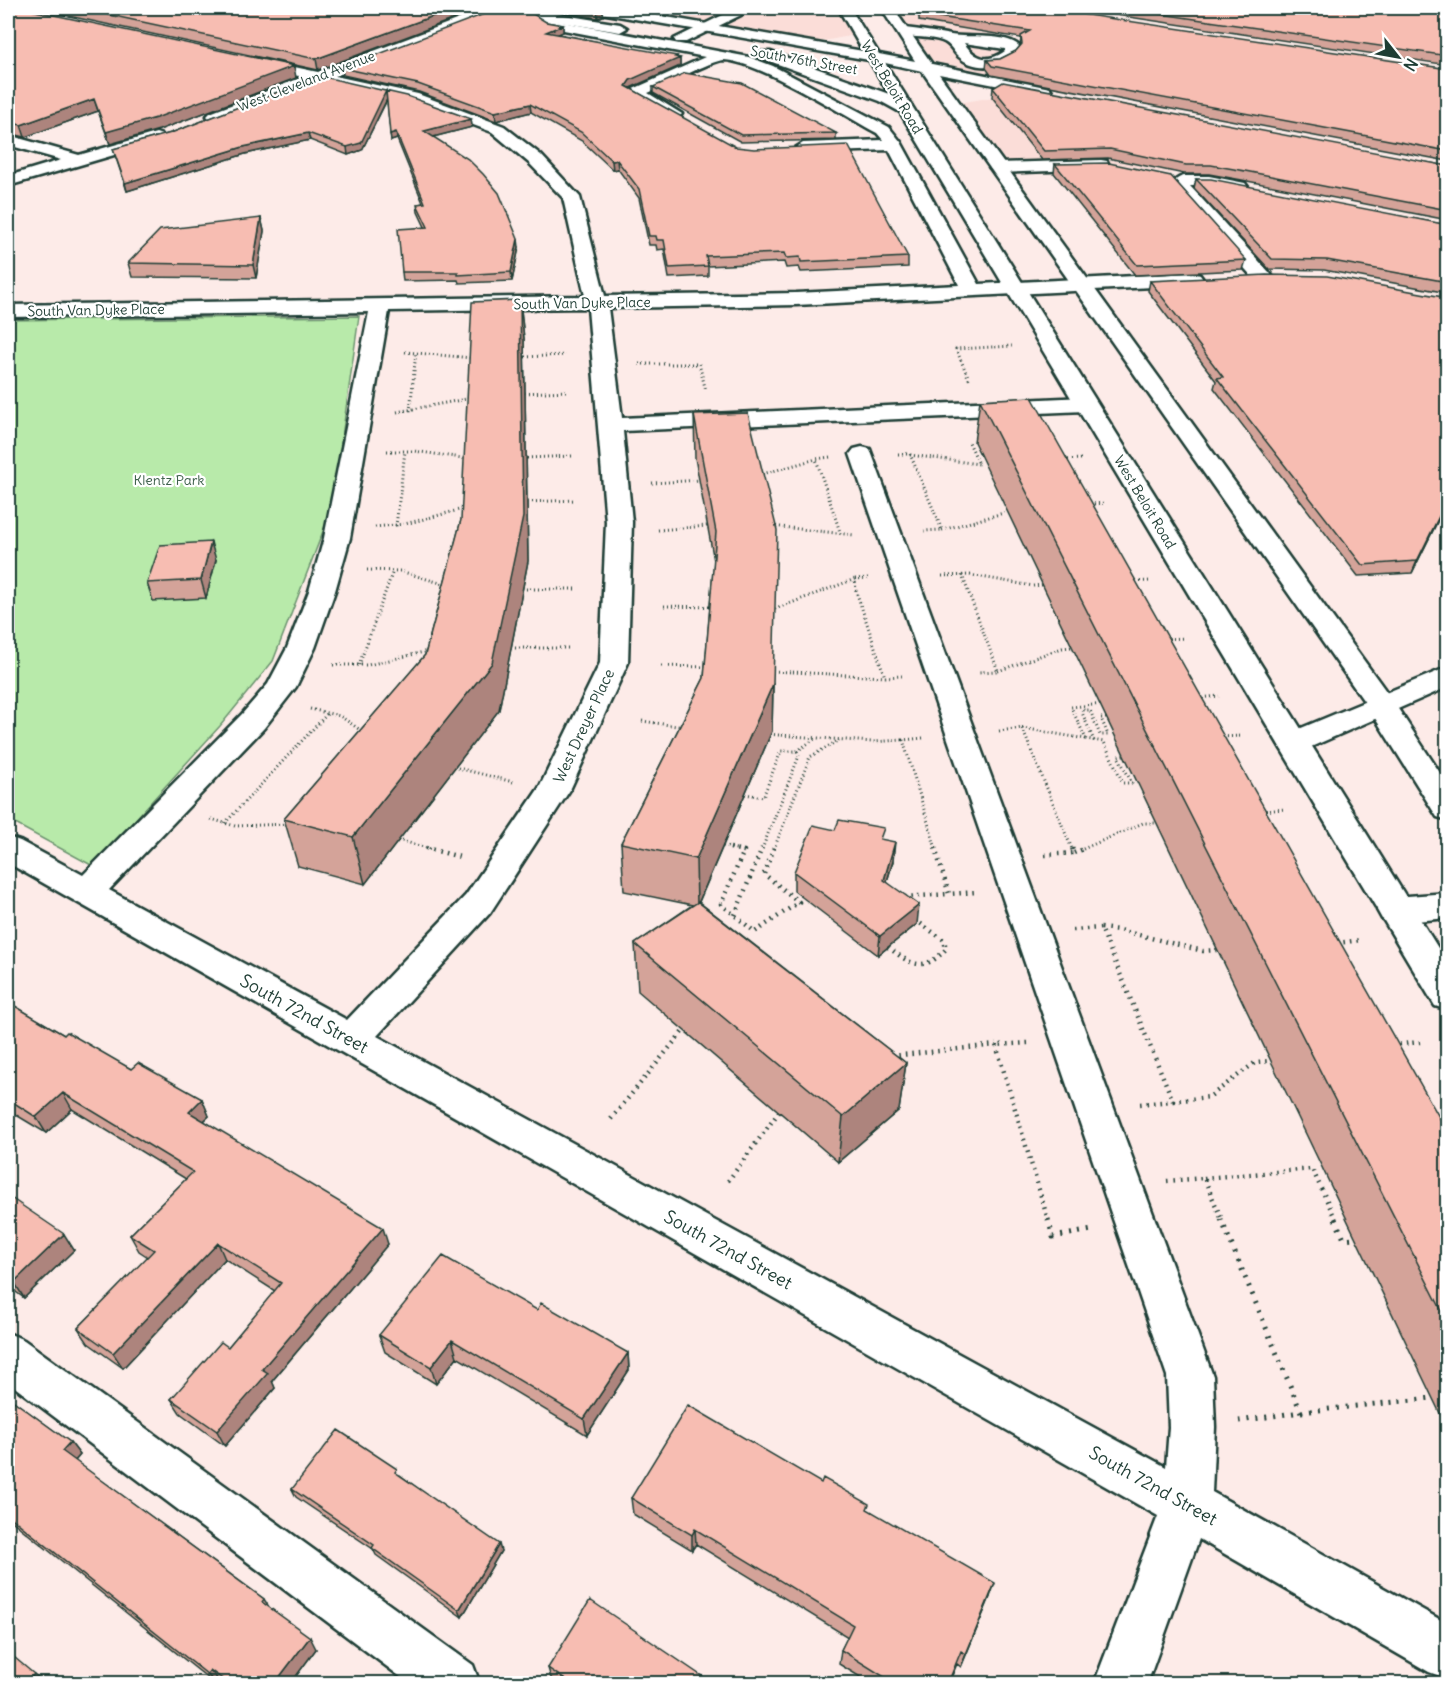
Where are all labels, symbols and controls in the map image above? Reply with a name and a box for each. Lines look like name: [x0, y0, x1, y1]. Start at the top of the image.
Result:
north arrow: [1368, 27, 1428, 87]
street label: West Beloit Road: [857, 37, 927, 137]
street label: South 76th Street: [749, 42, 859, 78]
street label: West Cleveland Avenue: [235, 46, 377, 116]
text: N: [1399, 55, 1422, 75]
street label: South Van Dyke Place: [513, 293, 651, 313]
street label: South Van Dyke Place: [27, 300, 165, 320]
street label: West Beloit Road: [1110, 452, 1180, 552]
park label: Klentz Park: [134, 471, 204, 489]
street label: West Dreyer Place: [549, 666, 618, 786]
street label: South 72nd Street: [236, 969, 373, 1058]
street label: South 72nd Street: [660, 1205, 797, 1294]
street label: South 72nd Street: [1085, 1441, 1222, 1530]

